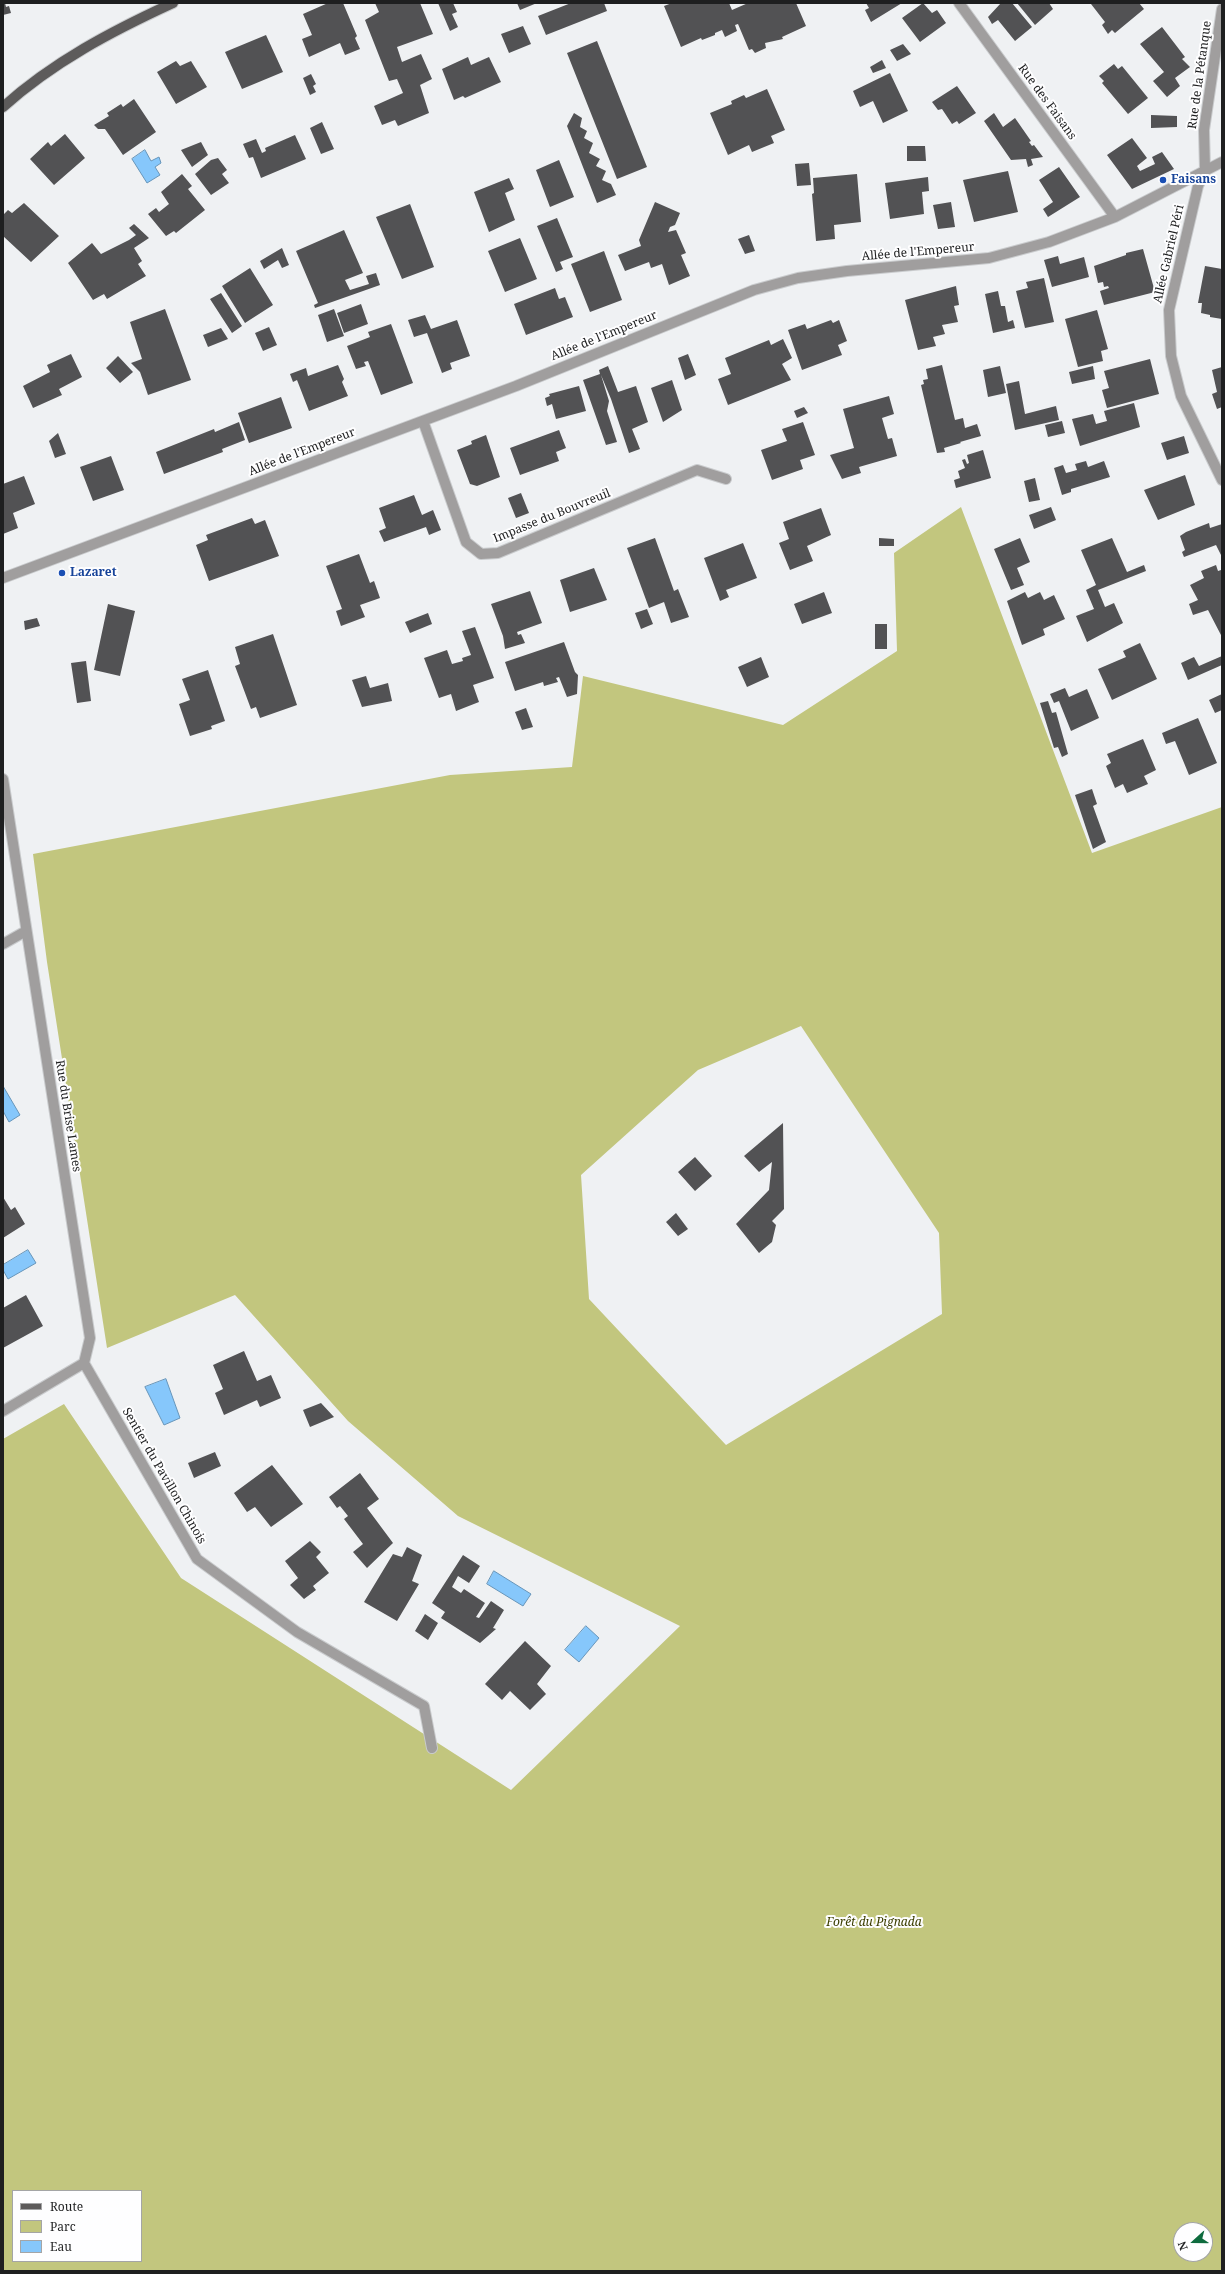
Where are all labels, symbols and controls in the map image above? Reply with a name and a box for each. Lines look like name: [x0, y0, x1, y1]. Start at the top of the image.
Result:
street label: Rue de la Pétanque: [1185, 20, 1215, 130]
street label: Rue des Faisans: [1015, 61, 1079, 143]
place label: Faisans: [1171, 173, 1216, 187]
marker: Faisans: [1158, 175, 1168, 185]
street label: Allée Gabriel Péri: [1151, 203, 1187, 305]
street label: Allée de l'Empereur: [861, 240, 975, 264]
street label: Allée de l'Empereur: [549, 308, 659, 364]
street label: Allée de l'Empereur: [247, 425, 357, 479]
street label: Impasse du Bouvreuil: [491, 486, 613, 546]
place label: Lazaret: [70, 566, 117, 580]
marker: Lazaret: [57, 568, 67, 578]
street label: Rue du Brise Lames: [52, 1059, 84, 1173]
street label: Sentier du Pavillon Chinois: [119, 1405, 209, 1547]
park label: Forêt du Pignada: [826, 1916, 922, 1930]
legend: [12, 2190, 142, 2262]
text: Route: [50, 2198, 83, 2215]
text: Parc: [50, 2218, 76, 2235]
north arrow: [1173, 2222, 1213, 2262]
text: Eau: [50, 2238, 72, 2255]
text: N: [1174, 2239, 1191, 2253]

